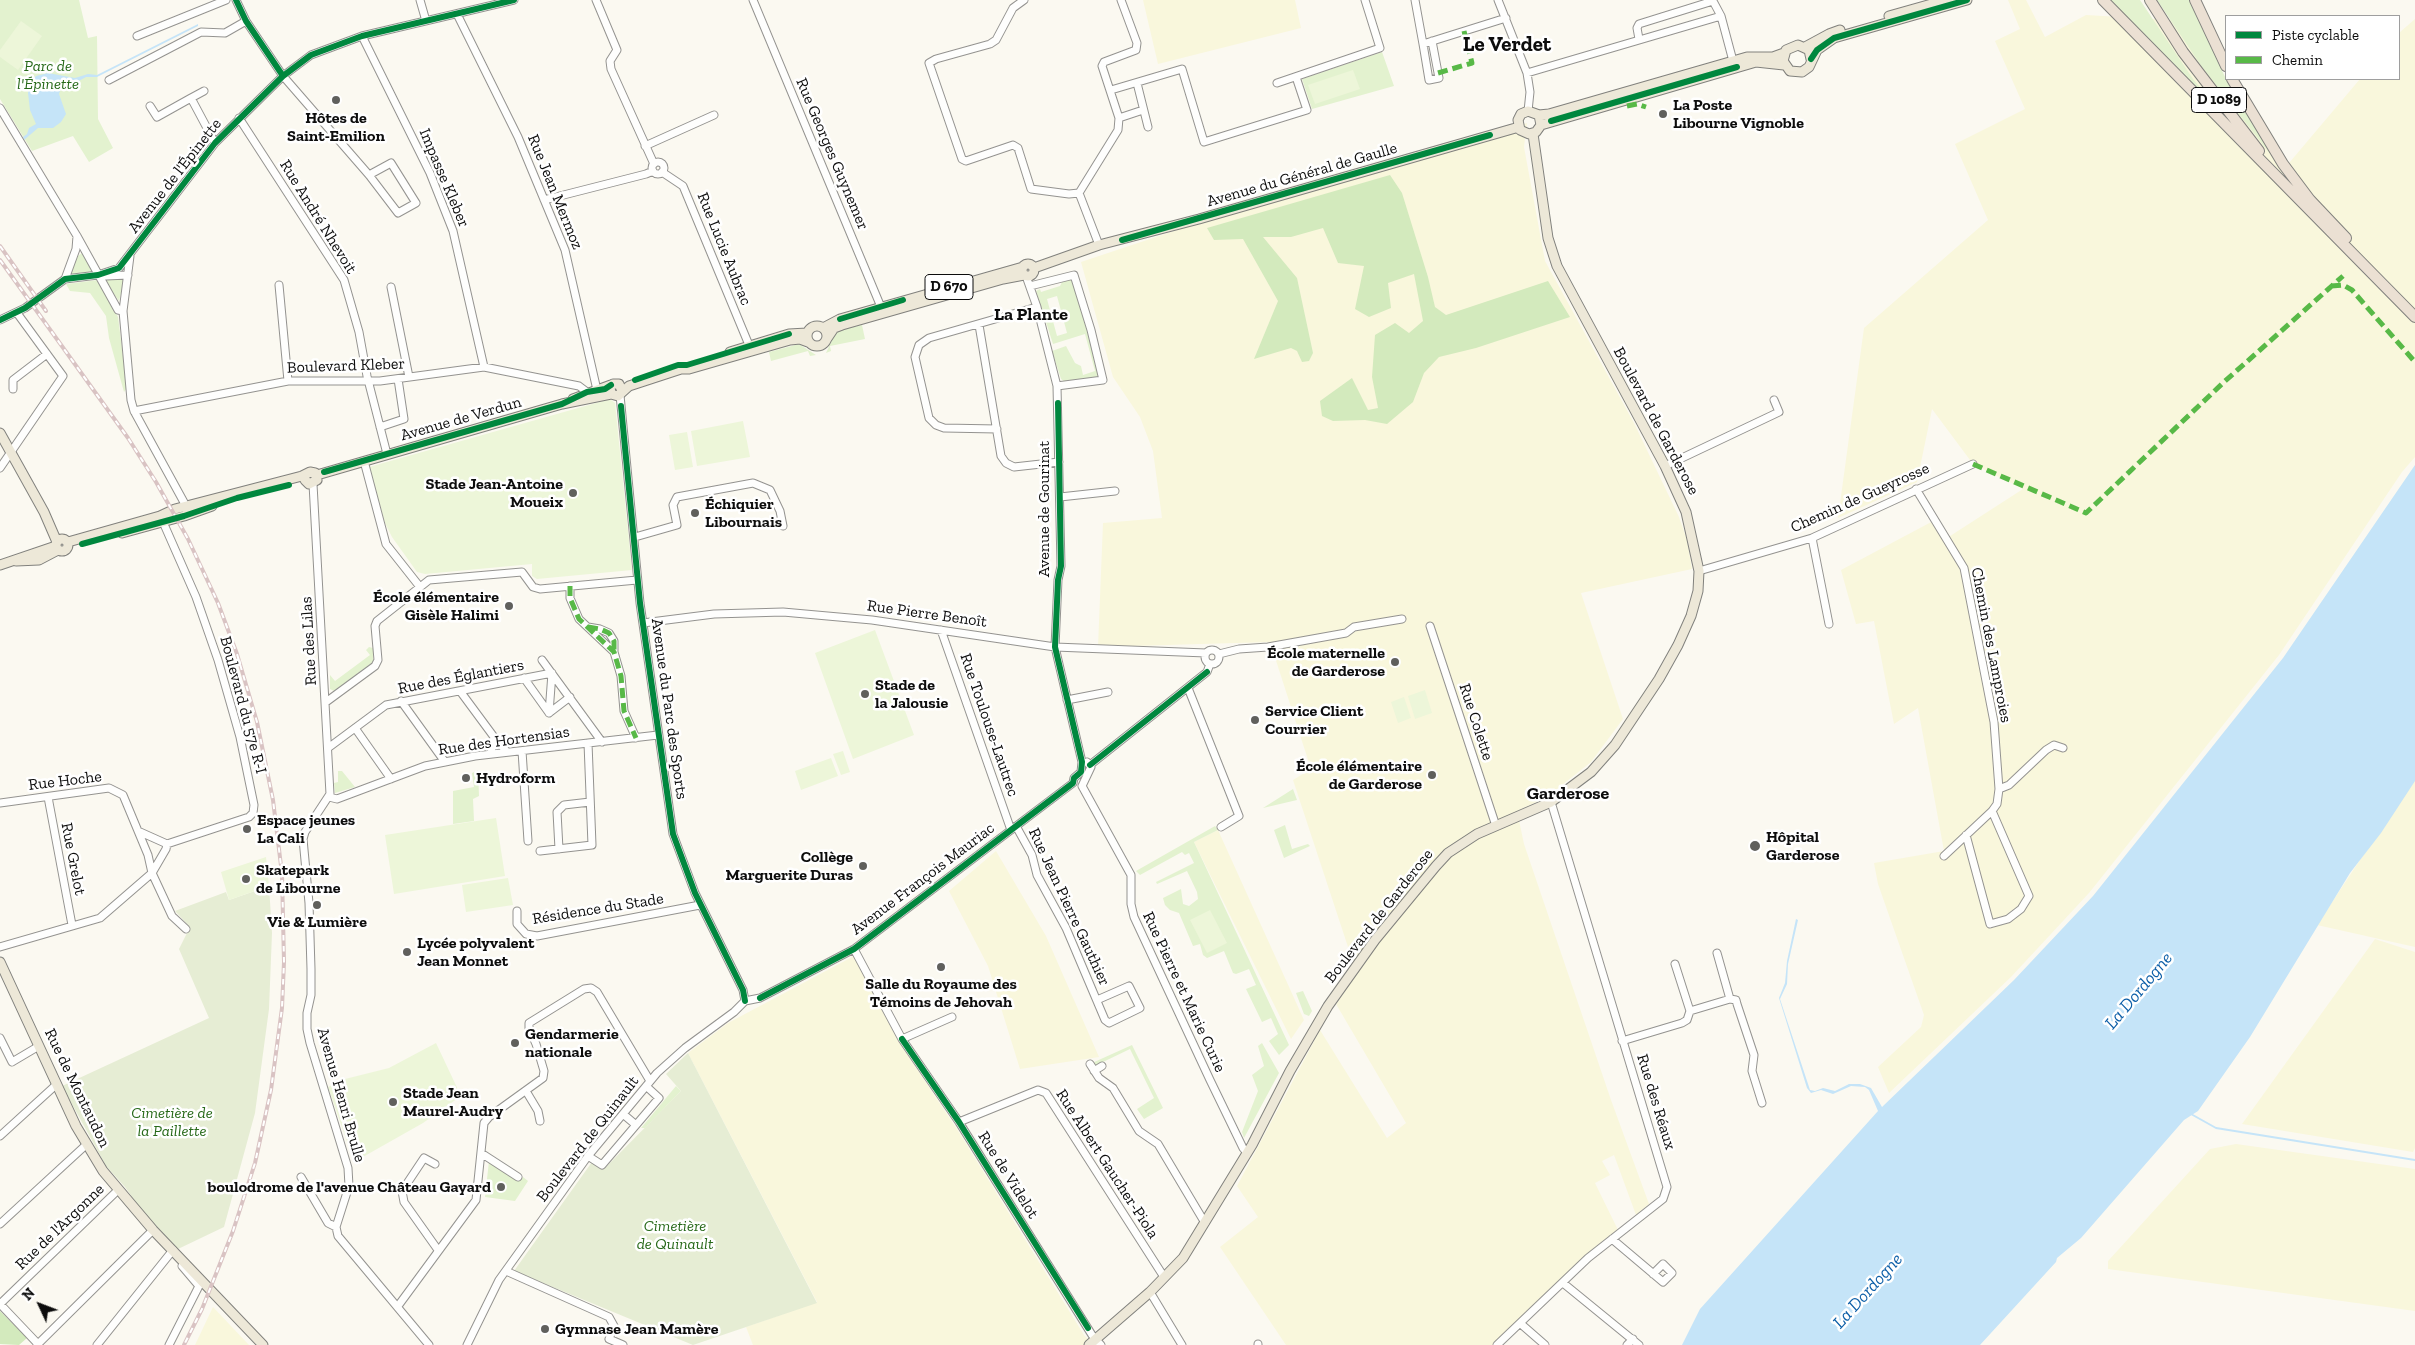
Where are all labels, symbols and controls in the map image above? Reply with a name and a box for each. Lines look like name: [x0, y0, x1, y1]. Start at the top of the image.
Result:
legend: [2225, 15, 2400, 80]
text: Piste cyclable: [2272, 26, 2359, 44]
district label: Le Verdet: [1463, 32, 1551, 58]
text: Chemin: [2272, 51, 2323, 69]
park label: Parc de l'Épinette: [17, 56, 79, 94]
street label: Rue Georges Guynemer: [791, 75, 873, 233]
road number: D 1089: [2192, 88, 2246, 112]
marker: Hôtes de Saint-Emilion: [330, 94, 342, 106]
place label: La Poste Libourne Vignoble: [1673, 95, 1804, 133]
place label: Hôtes de Saint-Emilion: [287, 108, 385, 146]
marker: La Poste Libourne Vignoble: [1657, 108, 1669, 120]
street label: Avenue de l'Épinette: [124, 115, 226, 237]
street label: Impasse Kleber: [415, 126, 473, 230]
street label: Rue Jean Mermoz: [523, 132, 587, 252]
street label: Avenue du Général de Gaulle: [1205, 139, 1399, 211]
street label: Rue André Nhevoit: [275, 156, 361, 278]
street label: Rue Lucie Aubrac: [693, 190, 755, 308]
road number: D 670: [925, 274, 973, 300]
district label: La Plante: [994, 304, 1068, 326]
street label: Boulevard de Garderose: [1609, 344, 1703, 498]
street label: Boulevard Kleber: [287, 354, 405, 378]
street label: Avenue de Verdun: [398, 393, 524, 445]
street label: Avenue de Gourinat: [1034, 441, 1054, 577]
street label: Chemin de Gueyrosse: [1788, 459, 1932, 537]
place label: Stade Jean-Antoine Moueix: [425, 474, 563, 512]
marker: Stade Jean-Antoine Moueix: [567, 487, 579, 499]
place label: Échiquier Libournais: [705, 494, 782, 532]
marker: Échiquier Libournais: [689, 507, 701, 519]
street label: Chemin des Lamproies: [1967, 566, 2015, 724]
place label: École élémentaire Gisèle Halimi: [373, 587, 499, 625]
street label: Rue des Lilas: [297, 596, 321, 686]
street label: Rue Pierre Benoît: [866, 596, 988, 632]
marker: École élémentaire Gisèle Halimi: [503, 600, 515, 612]
street label: Avenue du Parc des Sports: [647, 617, 691, 801]
street label: Boulevard du 57e R-I: [215, 634, 271, 776]
place label: École maternelle de Garderose: [1267, 643, 1385, 681]
street label: Rue Toulouse-Lautrec: [955, 651, 1023, 799]
street label: Rue des Églantiers: [396, 655, 526, 699]
marker: École maternelle de Garderose: [1389, 656, 1401, 668]
place label: Stade de la Jalousie: [875, 675, 948, 713]
street label: Rue Colette: [1455, 681, 1497, 763]
marker: Stade de la Jalousie: [859, 688, 871, 700]
place label: Service Client Courrier: [1265, 701, 1363, 739]
marker: Service Client Courrier: [1249, 714, 1261, 726]
street label: Rue des Hortensias: [437, 722, 571, 760]
place label: École élémentaire de Garderose: [1296, 756, 1422, 794]
street label: Rue Hoche: [27, 767, 103, 795]
place label: Hydroform: [476, 768, 555, 788]
marker: École élémentaire de Garderose: [1426, 769, 1438, 781]
marker: Hydroform: [460, 772, 472, 784]
district label: Garderose: [1527, 783, 1609, 805]
place label: Espace jeunes La Cali: [257, 810, 355, 848]
street label: Avenue François Mauriac: [848, 819, 998, 939]
street label: Rue Grelot: [57, 821, 89, 897]
marker: Espace jeunes La Cali: [241, 823, 253, 835]
street label: Rue Jean Pierre Gauthier: [1024, 825, 1114, 989]
place label: Hôpital Garderose: [1766, 827, 1839, 865]
marker: Hôpital Garderose: [1748, 839, 1762, 853]
street label: Boulevard de Garderose: [1321, 845, 1437, 987]
place label: Collège Marguerite Duras: [725, 847, 853, 885]
place label: Skatepark de Libourne: [256, 860, 340, 898]
marker: Collège Marguerite Duras: [857, 860, 869, 872]
marker: Skatepark de Libourne: [240, 873, 252, 885]
street label: Résidence du Stade: [531, 889, 665, 929]
marker: Vie & Lumière: [311, 899, 323, 911]
street label: Rue Pierre et Marie Curie: [1138, 909, 1230, 1075]
place label: Vie & Lumière: [267, 912, 367, 932]
place label: Lycée polyvalent Jean Monnet: [417, 933, 534, 971]
marker: Lycée polyvalent Jean Monnet: [401, 946, 413, 958]
water label: La Dordogne: [2101, 948, 2177, 1034]
marker: Salle du Royaume des Témoins de Jehovah: [935, 961, 947, 973]
place label: Salle du Royaume des Témoins de Jehovah: [865, 974, 1017, 1012]
place label: Gendarmerie nationale: [525, 1024, 619, 1062]
street label: Rue de Montaudon: [40, 1025, 114, 1151]
street label: Avenue Henri Brulle: [313, 1026, 369, 1164]
marker: Gendarmerie nationale: [509, 1037, 521, 1049]
street label: Rue des Réaux: [1632, 1052, 1680, 1152]
street label: Boulevard de Quinault: [533, 1072, 643, 1206]
place label: Stade Jean Maurel-Audry: [403, 1083, 503, 1121]
street label: Rue Albert Gaucher-Piola: [1051, 1086, 1163, 1242]
marker: Stade Jean Maurel-Audry: [387, 1096, 399, 1108]
park label: Cimetière de la Paillette: [131, 1103, 213, 1141]
street label: Rue de Videlot: [974, 1128, 1042, 1222]
place label: boulodrome de l'avenue Château Gayard: [208, 1177, 491, 1197]
street label: Rue de l'Argonne: [12, 1180, 108, 1274]
marker: boulodrome de l'avenue Château Gayard: [495, 1181, 507, 1193]
park label: Cimetière de Quinault: [637, 1216, 713, 1254]
water label: La Dordogne: [1829, 1249, 1907, 1333]
north arrow: [15, 1280, 65, 1330]
text: N: [19, 1285, 39, 1304]
place label: Gymnase Jean Mamère: [555, 1319, 719, 1339]
marker: Gymnase Jean Mamère: [539, 1323, 551, 1335]

